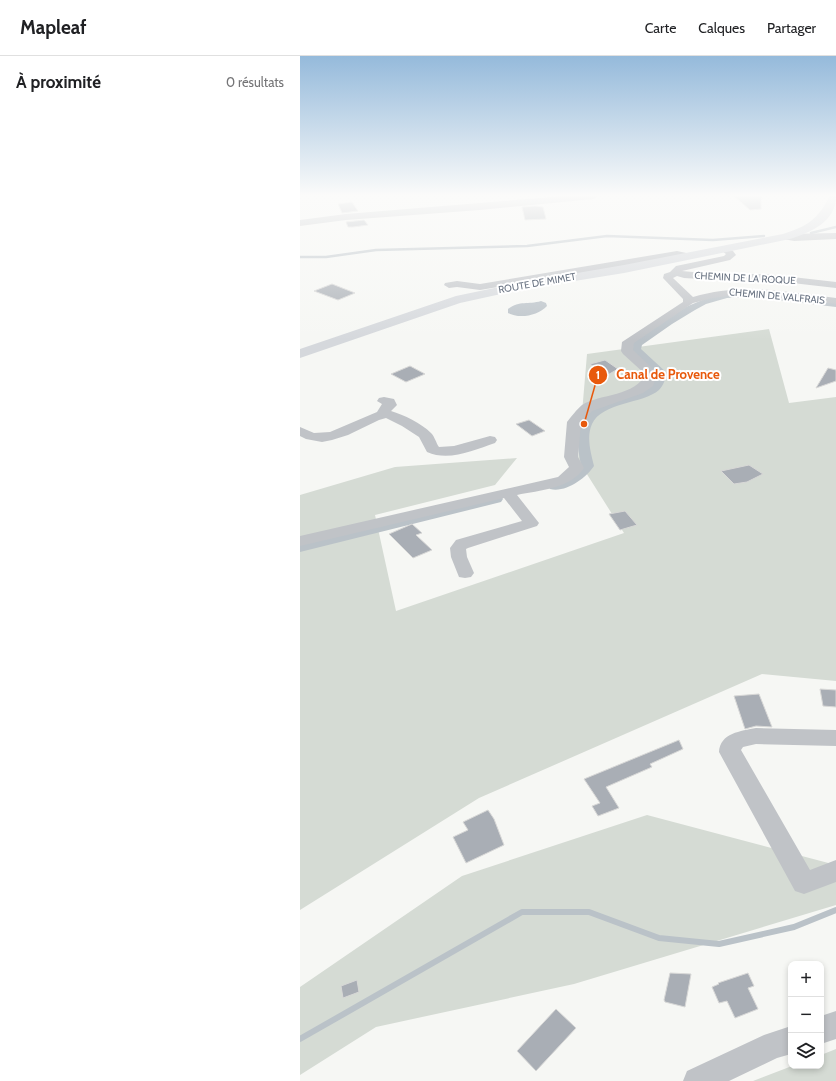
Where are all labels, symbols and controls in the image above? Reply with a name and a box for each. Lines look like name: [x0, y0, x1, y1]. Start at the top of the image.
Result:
text: Mapleaf: [20, 16, 87, 39]
text: Carte: [645, 19, 676, 37]
text: Calques: [698, 19, 745, 37]
text: Partager: [767, 19, 816, 37]
text: À proximité: [16, 72, 101, 92]
text: 0 résultats: [226, 74, 284, 90]
street label: CHEMIN DE LA ROQUE: [694, 269, 796, 287]
street label: ROUTE DE MIMET: [497, 270, 578, 296]
street label: CHEMIN DE VALFRAIS: [728, 285, 826, 307]
callout: Canal de Provence: [588, 362, 727, 387]
text: Canal de Provence: [616, 366, 720, 382]
text: 1: [596, 367, 600, 382]
map controls: [788, 961, 824, 1069]
button: +: [788, 961, 824, 997]
button: −: [788, 997, 824, 1033]
button: layers: [788, 1033, 824, 1069]

